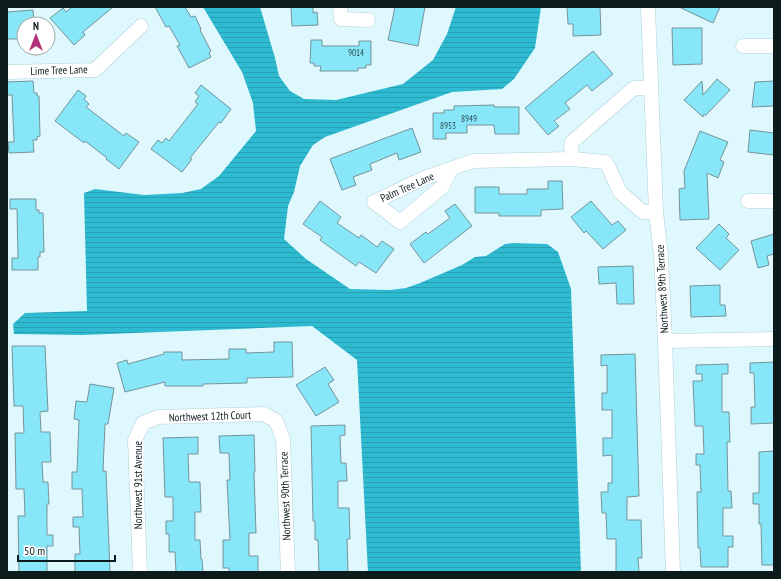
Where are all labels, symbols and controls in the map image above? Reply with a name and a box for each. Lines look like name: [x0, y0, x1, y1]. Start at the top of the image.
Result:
north arrow: [16, 16, 56, 56]
text: N: [33, 19, 39, 33]
house number: 9014: [348, 47, 364, 58]
street label: Lime Tree Lane: [30, 62, 88, 78]
house number: 8949: [461, 113, 477, 124]
house number: 8953: [440, 120, 456, 131]
street label: Palm Tree Lane: [378, 169, 436, 205]
street label: Northwest 89th Terrace: [653, 244, 671, 334]
street label: Northwest 12th Court: [169, 408, 251, 424]
street label: Northwest 91st Avenue: [131, 440, 145, 529]
street label: Northwest 90th Terrace: [276, 451, 294, 541]
scale bar: [18, 537, 115, 563]
text: 50 m: [24, 543, 45, 558]

